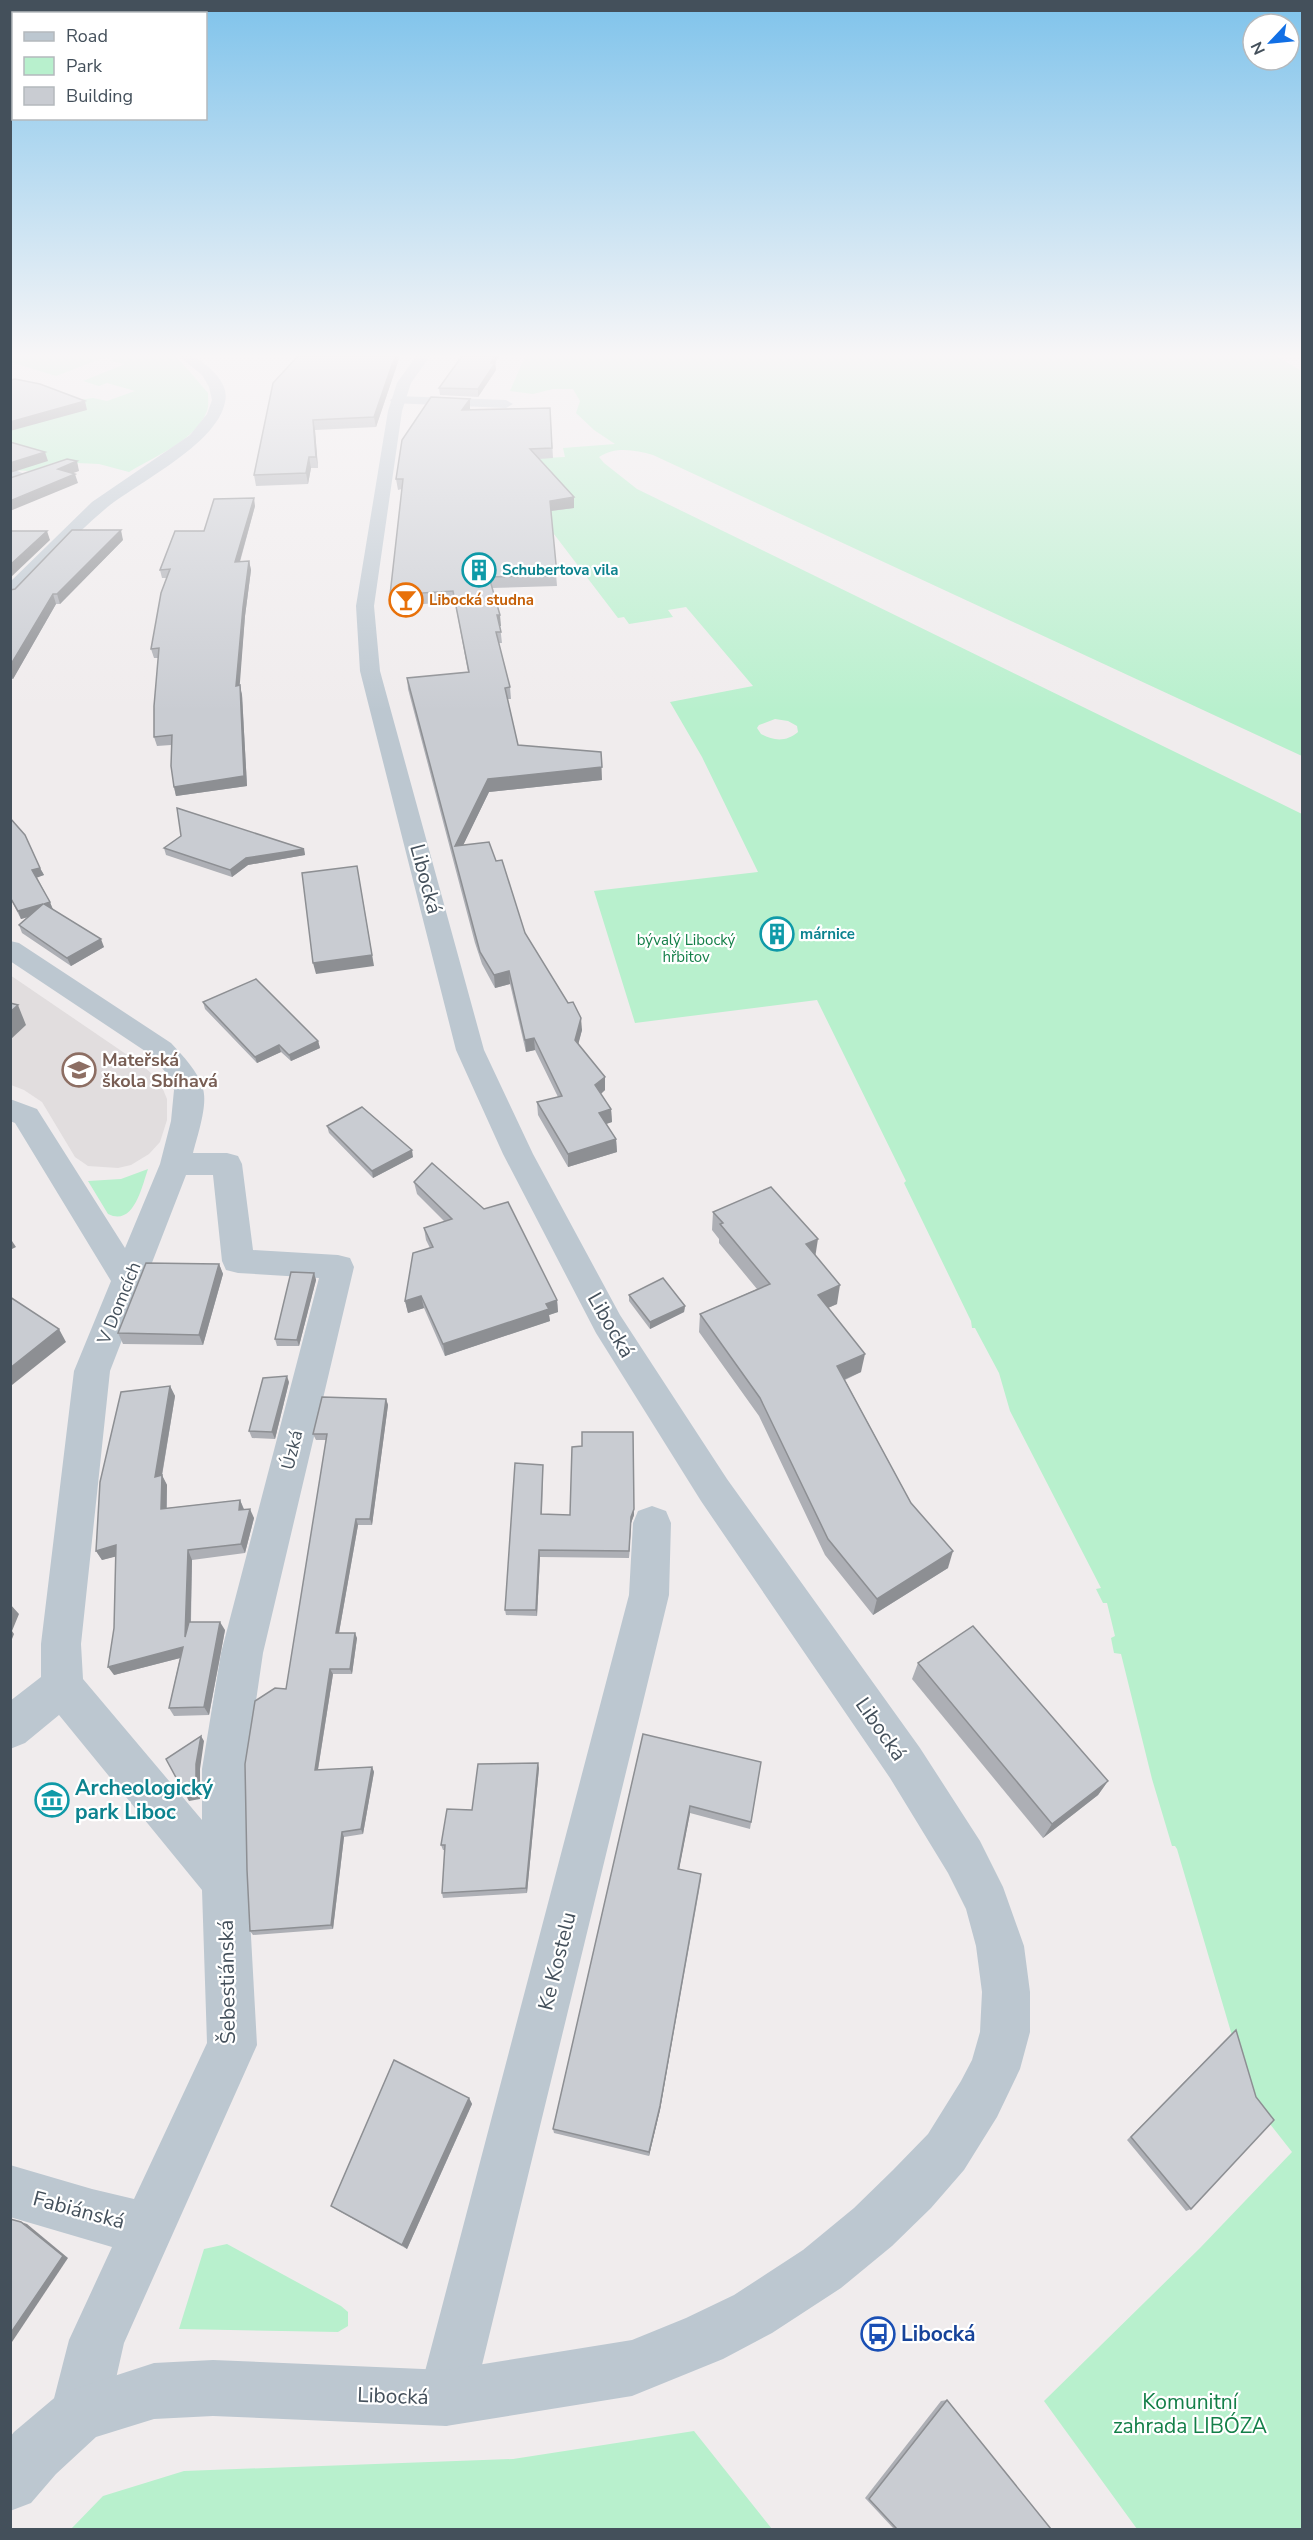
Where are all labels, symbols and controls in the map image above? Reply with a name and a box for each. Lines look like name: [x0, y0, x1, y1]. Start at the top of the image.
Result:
legend: [12, 12, 207, 120]
north arrow: [1241, 12, 1301, 72]
text: Road: [66, 24, 108, 48]
text: N: [1246, 38, 1271, 58]
text: Park: [66, 54, 103, 78]
text: Building: [66, 84, 133, 108]
building icon: Schubertova vila: [461, 552, 497, 588]
place label: Schubertova vila: [502, 560, 618, 580]
bar icon: Libocká studna: [388, 582, 424, 618]
place label: Libocká studna: [429, 590, 534, 610]
street label: Libocká: [403, 841, 449, 917]
building icon: márnice: [759, 916, 795, 952]
place label: márnice: [800, 924, 855, 944]
park label: bývalý Libocký hřbitov: [637, 930, 736, 967]
place label: Mateřská škola Sbíhavá: [102, 1048, 218, 1093]
school or university icon: Mateřská škola Sbíhavá: [61, 1052, 97, 1088]
street label: V Domcích: [91, 1258, 146, 1349]
street label: Libocká: [581, 1287, 641, 1363]
street label: Úzká: [276, 1428, 308, 1472]
street label: Libocká: [849, 1692, 913, 1766]
place label: Archeologický park Liboc: [75, 1774, 214, 1826]
museum icon: Archeologický park Liboc: [34, 1782, 70, 1818]
street label: Ke Kostelu: [531, 1909, 583, 2013]
street label: Šebestiánská: [212, 1920, 242, 2044]
street label: Fabiánská: [30, 2184, 128, 2236]
bus stop icon: Libocká: [860, 2316, 896, 2352]
place label: Libocká: [901, 2320, 975, 2348]
street label: Libocká: [357, 2381, 429, 2411]
park label: Komunitní zahrada LIBÓZA: [1113, 2388, 1267, 2440]

